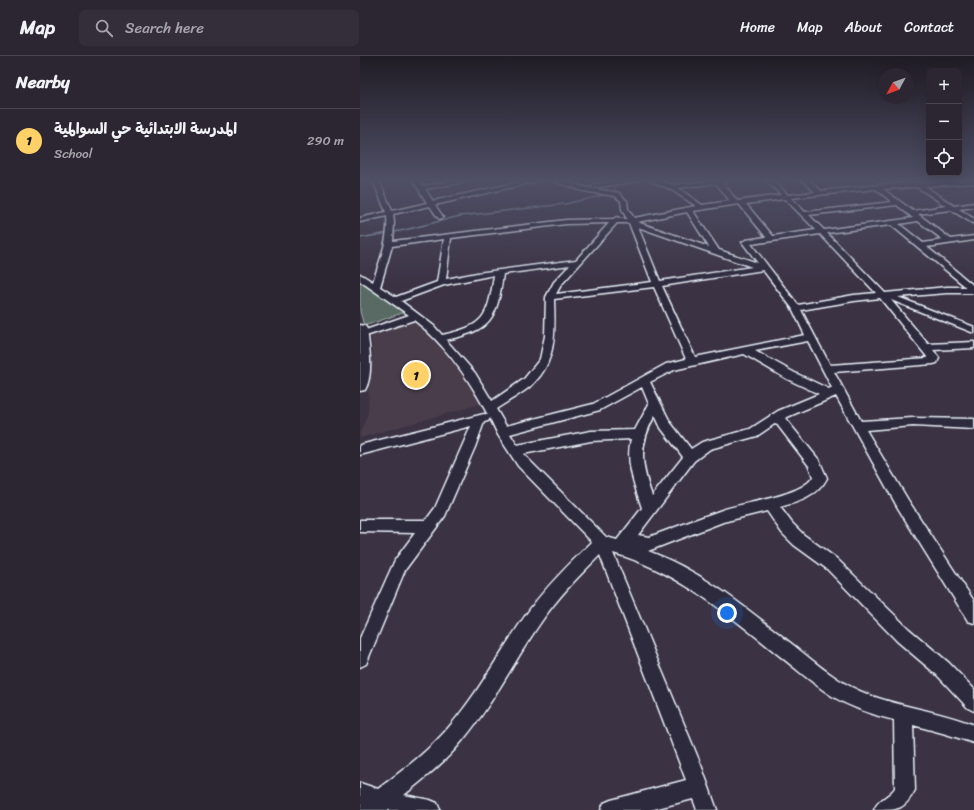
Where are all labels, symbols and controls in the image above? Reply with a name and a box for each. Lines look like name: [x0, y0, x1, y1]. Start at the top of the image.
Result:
search box: [79, 10, 359, 46]
text: Map: [20, 11, 55, 44]
text: Search here: [125, 15, 204, 41]
text: Home: [740, 15, 775, 40]
text: Map: [797, 15, 823, 40]
text: About: [845, 15, 882, 40]
text: Contact: [904, 15, 954, 40]
icon: search: [93, 17, 115, 39]
text: Nearby: [16, 67, 70, 97]
north arrow: [878, 68, 914, 104]
map controls: [926, 68, 962, 176]
button: +: [926, 68, 962, 104]
button: −: [926, 104, 962, 140]
text: المدرسة الابتدائية حي السوالمية: [54, 116, 237, 142]
text: 1: [26, 129, 32, 152]
text: 290 m: [307, 129, 344, 152]
button: locate: [926, 140, 962, 176]
text: School: [54, 142, 92, 165]
pin: 1: [403, 360, 429, 390]
your location: [717, 603, 737, 623]

